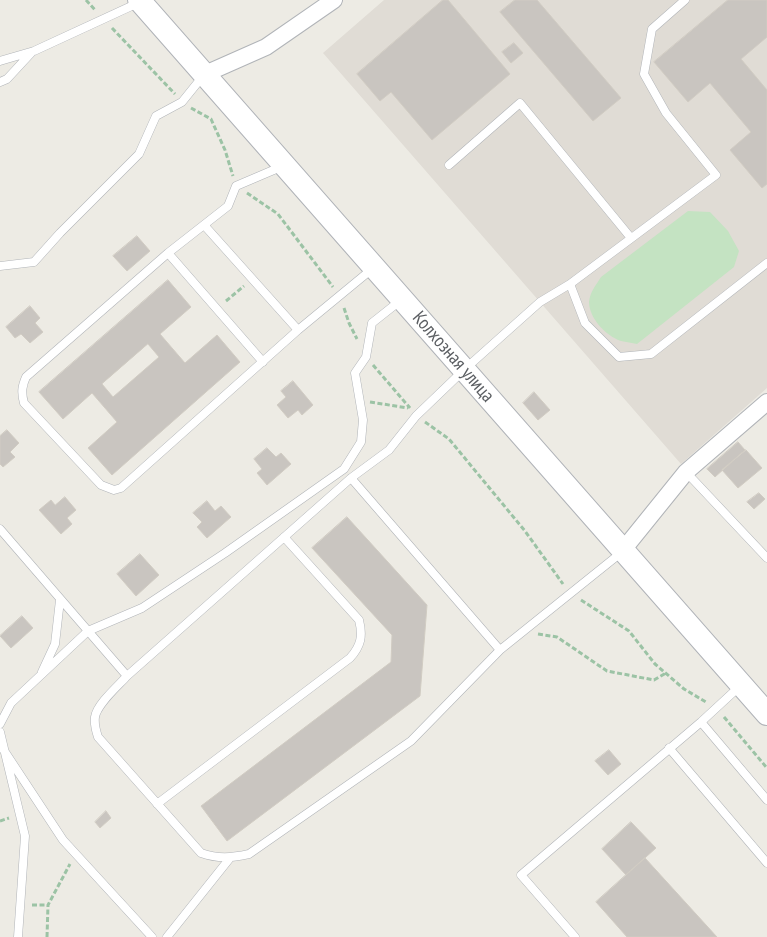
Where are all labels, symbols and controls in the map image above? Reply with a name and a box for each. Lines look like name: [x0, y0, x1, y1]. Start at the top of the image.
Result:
street label: Колхозная улица: [407, 307, 499, 407]

